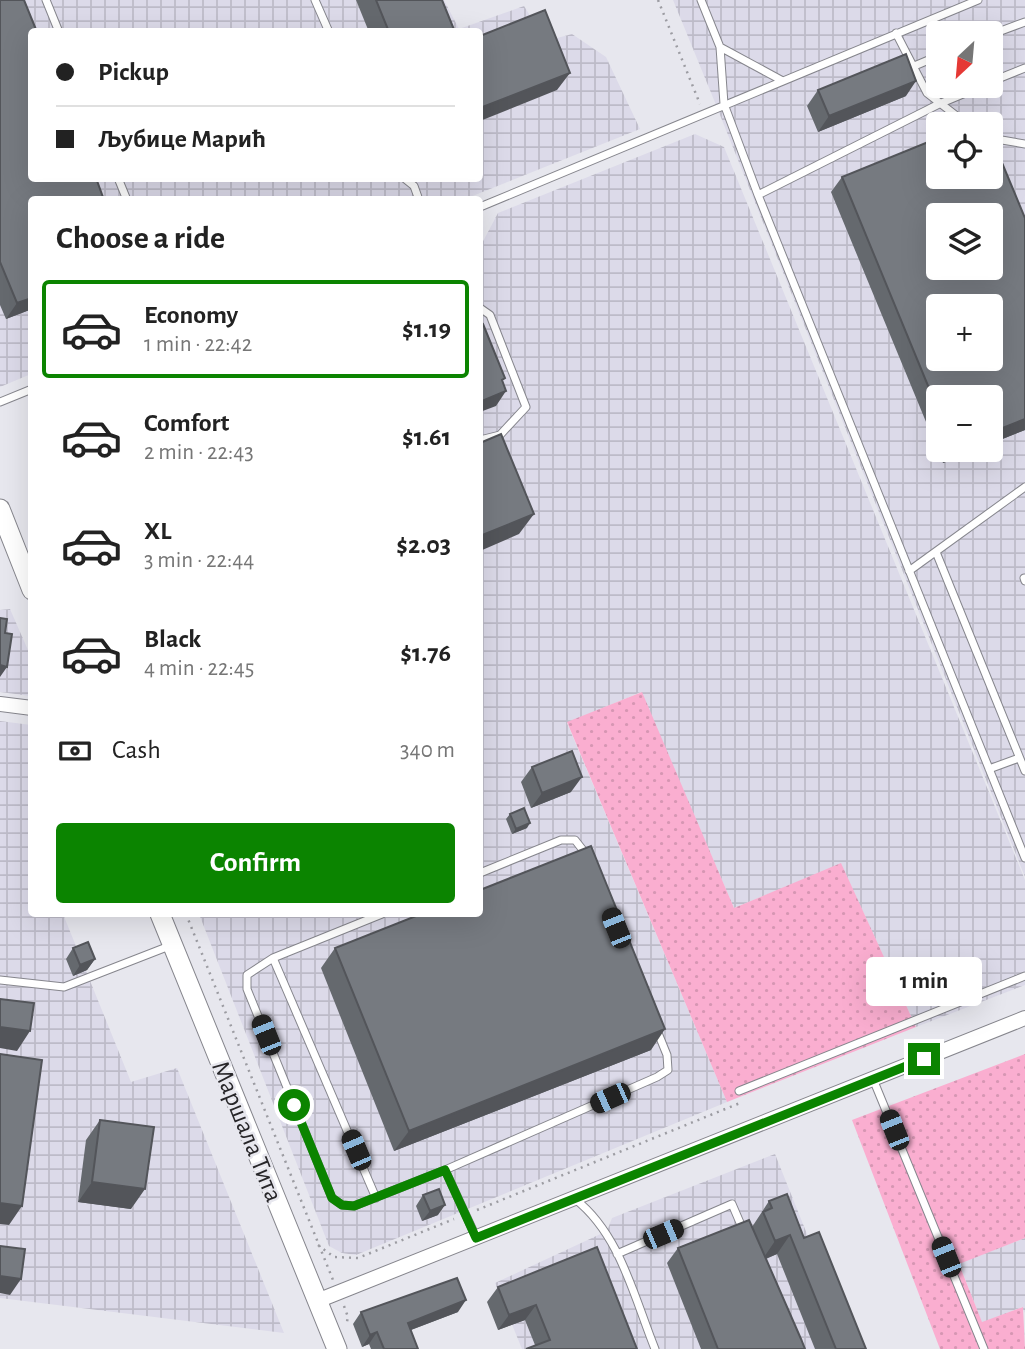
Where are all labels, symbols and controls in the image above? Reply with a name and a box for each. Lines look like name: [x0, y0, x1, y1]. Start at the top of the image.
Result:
north arrow: [926, 21, 1003, 98]
map controls: [926, 21, 1003, 462]
text: Pickup: [98, 59, 169, 85]
button: locate: [926, 112, 1003, 189]
text: Љубице Марић: [98, 126, 266, 152]
button: layers: [926, 203, 1003, 280]
text: Choose a ride: [56, 222, 225, 254]
button: +: [926, 294, 1003, 371]
icon: car: [60, 298, 123, 361]
text: Economy: [144, 302, 238, 328]
text: $1.19: [402, 316, 451, 342]
text: 1 min · 22:42: [144, 333, 252, 356]
button: −: [926, 385, 1003, 462]
icon: car: [60, 406, 123, 469]
text: Comfort: [144, 410, 229, 436]
text: $1.61: [402, 424, 451, 450]
text: 2 min · 22:43: [144, 441, 254, 464]
icon: car: [60, 514, 123, 577]
text: XL: [144, 518, 171, 544]
text: $2.03: [396, 532, 451, 558]
text: 3 min · 22:44: [144, 549, 254, 572]
icon: car: [60, 622, 123, 685]
text: Black: [144, 626, 201, 652]
text: $1.76: [400, 640, 451, 666]
text: 4 min · 22:45: [144, 657, 254, 680]
icon: cash: [56, 732, 94, 770]
text: Cash: [112, 737, 161, 763]
text: 340 m: [400, 739, 455, 762]
button: Confirm: [56, 823, 455, 903]
car: [599, 905, 634, 951]
callout: 1 min: [866, 958, 982, 1006]
text: 1 min: [900, 970, 948, 993]
car: [249, 1012, 284, 1058]
route end: [908, 1043, 940, 1075]
street label: Маршала Тита: [207, 1057, 287, 1206]
car: [587, 1080, 634, 1116]
route start: [278, 1089, 310, 1121]
car: [877, 1107, 912, 1153]
car: [339, 1127, 374, 1173]
car: [640, 1216, 687, 1252]
car: [929, 1234, 964, 1280]

